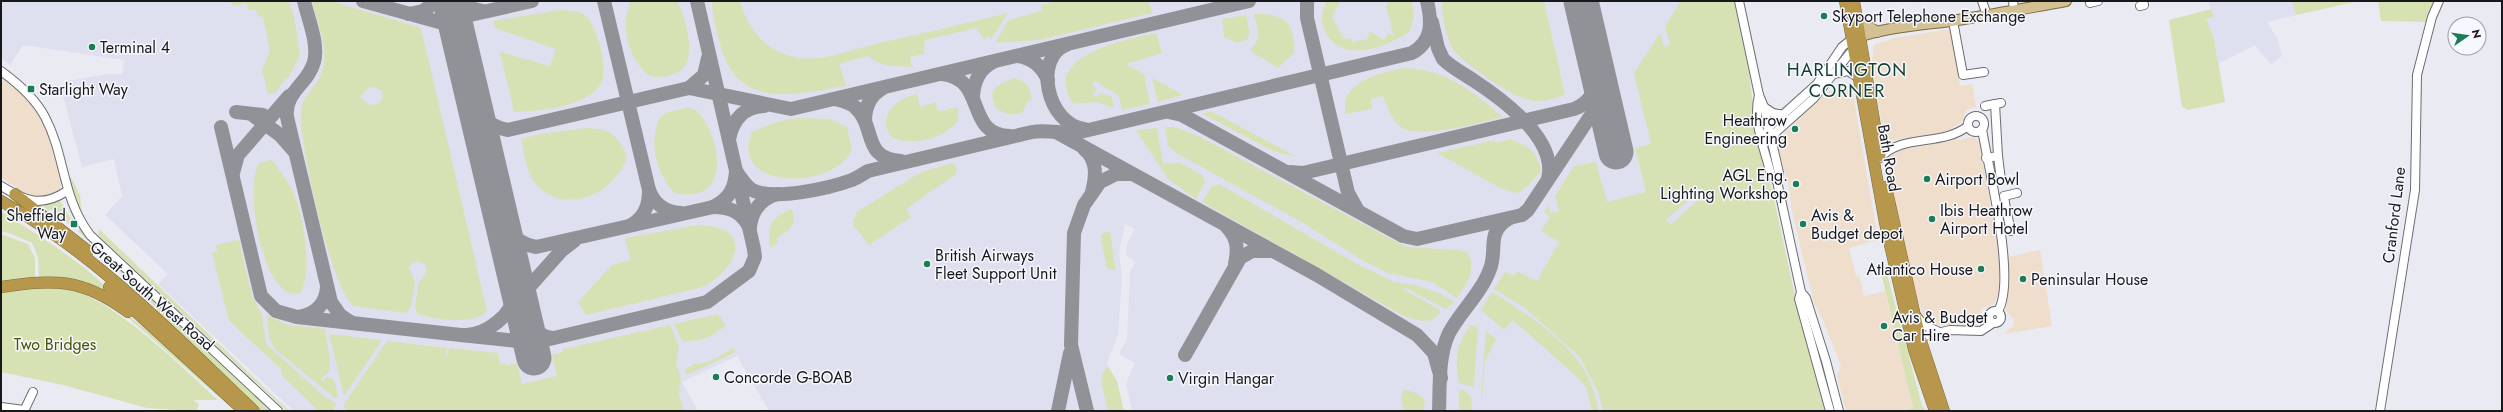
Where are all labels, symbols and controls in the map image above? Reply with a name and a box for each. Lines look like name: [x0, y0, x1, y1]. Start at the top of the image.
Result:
place label: Skyport Telephone Exchange: [1832, 5, 2026, 28]
marker: Skyport Telephone Exchange: [1819, 11, 1829, 21]
north arrow: [2447, 16, 2487, 56]
text: N: [2468, 28, 2486, 40]
place label: Terminal 4: [100, 36, 170, 59]
marker: Terminal 4: [87, 42, 97, 52]
district label: HARLINGTON CORNER: [1787, 57, 1907, 104]
place label: Starlight Way: [39, 78, 129, 101]
marker: Starlight Way: [26, 84, 36, 94]
place label: Heathrow Engineering: [1704, 109, 1787, 150]
street label: Bath Road: [1872, 122, 1906, 194]
marker: Heathrow Engineering: [1790, 124, 1800, 134]
place label: AGL Eng. Lighting Workshop: [1660, 164, 1788, 205]
street label: Cranford Lane: [2377, 166, 2411, 264]
place label: Airport Bowl: [1935, 168, 2019, 191]
marker: Airport Bowl: [1922, 174, 1932, 184]
marker: AGL Eng. Lighting Workshop: [1791, 179, 1801, 189]
place label: Ibis Heathrow Airport Hotel: [1940, 199, 2033, 240]
place label: Sheffield Way: [6, 204, 67, 245]
place label: Avis & Budget depot: [1811, 204, 1903, 245]
marker: Ibis Heathrow Airport Hotel: [1927, 214, 1937, 224]
marker: Sheffield Way: [69, 219, 79, 229]
marker: Avis & Budget depot: [1798, 219, 1808, 229]
street label: Great South West Road: [85, 236, 219, 356]
place label: British Airways Fleet Support Unit: [935, 244, 1057, 285]
place label: Atlantico House: [1866, 258, 1973, 281]
marker: British Airways Fleet Support Unit: [922, 259, 932, 269]
marker: Atlantico House: [1976, 264, 1986, 274]
place label: Peninsular House: [2031, 268, 2148, 291]
marker: Peninsular House: [2018, 274, 2028, 284]
place label: Avis & Budget Car Hire: [1892, 306, 1988, 347]
marker: Avis & Budget Car Hire: [1879, 321, 1889, 331]
park label: Two Bridges: [14, 333, 96, 356]
place label: Concorde G-BOAB: [724, 366, 853, 389]
place label: Virgin Hangar: [1178, 367, 1275, 390]
marker: Concorde G-BOAB: [711, 372, 721, 382]
marker: Virgin Hangar: [1165, 373, 1175, 383]

